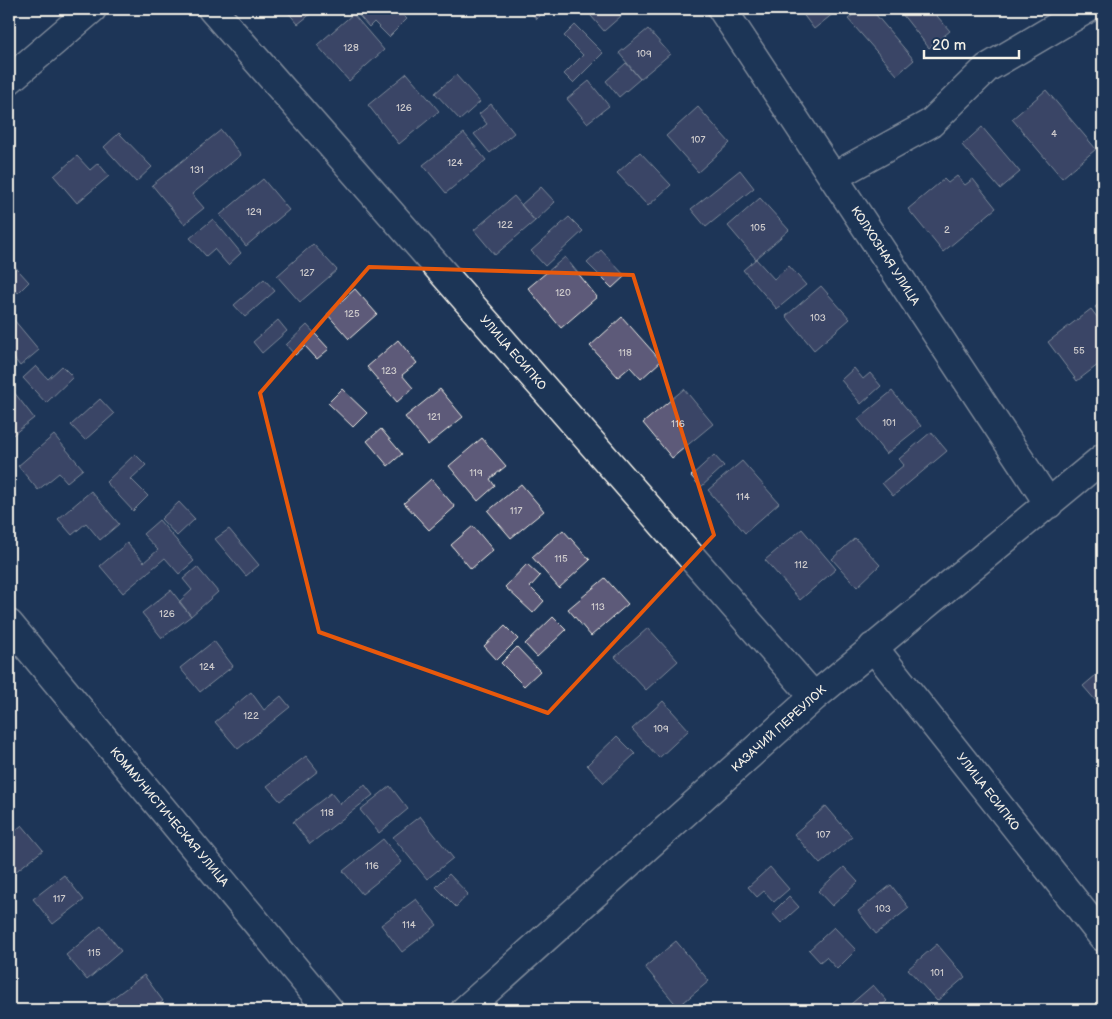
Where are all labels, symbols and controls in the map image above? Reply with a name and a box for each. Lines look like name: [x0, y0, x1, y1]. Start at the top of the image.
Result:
scale bar: [924, 28, 1020, 60]
text: 20 m: [932, 36, 966, 55]
house number: 128: [343, 42, 359, 54]
house number: 109: [636, 48, 652, 60]
house number: 126: [396, 102, 412, 114]
house number: 4: [1051, 128, 1057, 140]
house number: 107: [691, 134, 705, 146]
house number: 124: [447, 157, 463, 169]
house number: 131: [190, 164, 204, 176]
street label: КОЛХОЗНАЯ УЛИЦА: [847, 204, 923, 309]
house number: 129: [246, 206, 262, 218]
house number: 122: [497, 219, 513, 231]
house number: 105: [750, 222, 766, 234]
house number: 2: [944, 224, 950, 236]
house number: 127: [300, 267, 314, 279]
house number: 120: [555, 287, 571, 299]
house number: 125: [344, 308, 360, 320]
house number: 103: [810, 312, 826, 324]
street label: УЛИЦА ЕСИПКО: [476, 313, 550, 394]
house number: 55: [1073, 345, 1085, 357]
house number: 118: [618, 347, 632, 359]
house number: 123: [381, 365, 397, 377]
house number: 121: [427, 411, 441, 423]
house number: 101: [882, 417, 896, 429]
house number: 116: [671, 418, 685, 430]
house number: 119: [469, 467, 483, 479]
house number: 114: [736, 491, 750, 503]
house number: 117: [510, 505, 522, 517]
house number: 115: [554, 553, 568, 565]
house number: 112: [794, 559, 808, 571]
house number: 113: [591, 601, 605, 613]
house number: 126: [159, 608, 175, 620]
house number: 124: [199, 661, 215, 673]
street label: КАЗАЧИЙ ПЕРЕУЛОК: [729, 682, 830, 775]
house number: 122: [243, 710, 259, 722]
house number: 109: [653, 723, 669, 735]
street label: КОММУНИСТИЧЕСКАЯ УЛИЦА: [106, 744, 232, 890]
street label: УЛИЦА ЕСИПКО: [953, 750, 1023, 834]
house number: 118: [320, 807, 334, 819]
house number: 107: [816, 829, 830, 841]
house number: 116: [365, 860, 379, 872]
house number: 117: [53, 893, 65, 905]
house number: 103: [875, 903, 891, 915]
house number: 114: [402, 919, 416, 931]
house number: 115: [87, 947, 101, 959]
house number: 101: [930, 967, 944, 979]

